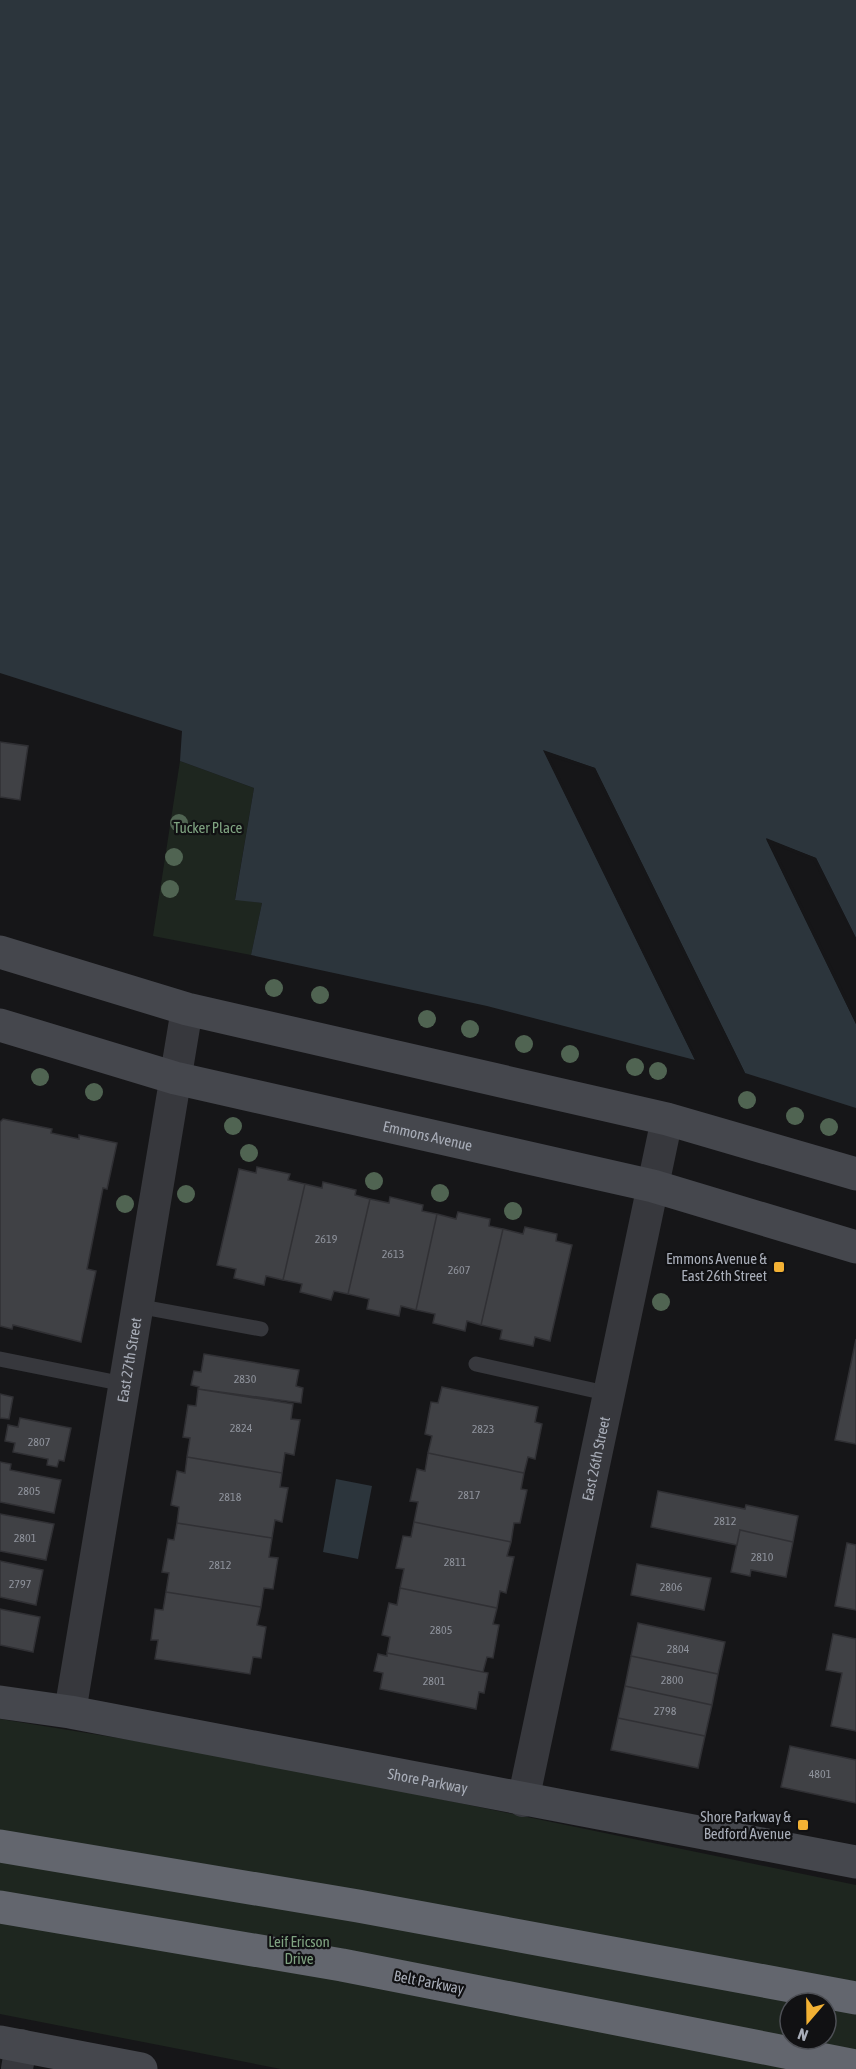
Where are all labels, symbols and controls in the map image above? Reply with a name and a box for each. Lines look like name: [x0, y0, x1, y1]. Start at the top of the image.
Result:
park label: Tucker Place: [174, 819, 243, 836]
street label: Emmons Avenue: [381, 1117, 474, 1154]
house number: 2619: [315, 1232, 338, 1246]
house number: 2613: [382, 1247, 404, 1261]
place label: Emmons Avenue & East 26th Street: [666, 1250, 767, 1284]
marker: Emmons Avenue & East 26th Street: [772, 1260, 786, 1274]
house number: 2607: [448, 1263, 471, 1277]
street label: East 27th Street: [113, 1316, 144, 1404]
house number: 2830: [234, 1372, 257, 1386]
street label: East 26th Street: [578, 1415, 612, 1502]
house number: 2824: [230, 1421, 253, 1435]
house number: 2823: [472, 1422, 494, 1436]
house number: 2807: [28, 1435, 51, 1449]
house number: 2805: [18, 1484, 40, 1498]
house number: 2817: [458, 1488, 481, 1502]
house number: 2818: [219, 1490, 242, 1504]
house number: 2812: [714, 1514, 736, 1528]
house number: 2801: [14, 1531, 37, 1545]
house number: 2810: [751, 1550, 774, 1564]
house number: 2811: [444, 1555, 467, 1569]
house number: 2812: [209, 1558, 231, 1572]
house number: 2797: [9, 1577, 32, 1591]
house number: 2806: [660, 1580, 683, 1594]
house number: 2805: [430, 1623, 452, 1637]
house number: 2804: [667, 1642, 690, 1656]
house number: 2800: [661, 1673, 684, 1687]
house number: 2801: [423, 1674, 446, 1688]
house number: 2798: [654, 1704, 677, 1718]
street label: Shore Parkway: [386, 1764, 469, 1796]
house number: 4801: [809, 1767, 832, 1781]
place label: Shore Parkway & Bedford Avenue: [700, 1808, 791, 1842]
marker: Shore Parkway & Bedford Avenue: [796, 1818, 810, 1832]
park label: Leif Ericson Drive: [268, 1933, 330, 1967]
street label: Belt Parkway: [392, 1967, 466, 1997]
north arrow: [778, 1991, 838, 2051]
text: N: [795, 2025, 810, 2045]

